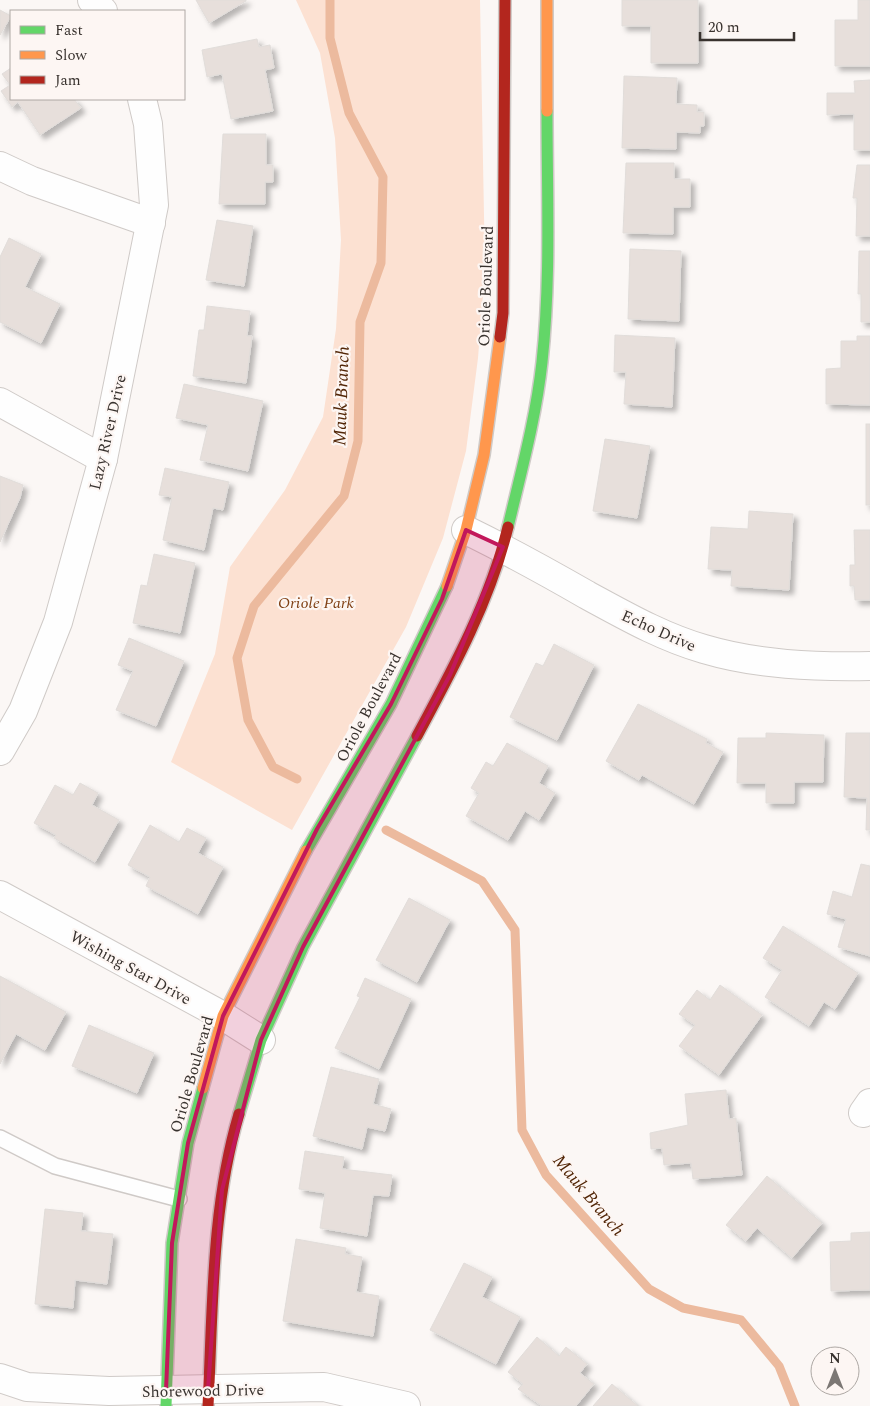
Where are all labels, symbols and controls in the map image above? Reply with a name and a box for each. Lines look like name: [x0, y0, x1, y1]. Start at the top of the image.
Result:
legend: [10, 10, 185, 100]
scale bar: [700, 10, 794, 42]
text: 20 m: [708, 16, 740, 39]
text: Fast: [55, 19, 83, 42]
text: Slow: [55, 44, 87, 67]
text: Jam: [55, 69, 81, 92]
street label: Oriole Boulevard: [472, 225, 500, 347]
water label: Mauk Branch: [326, 346, 357, 446]
street label: Lazy River Drive: [83, 372, 133, 492]
park label: Oriole Park: [278, 591, 355, 615]
street label: Echo Drive: [618, 604, 700, 658]
street label: Oriole Boulevard: [330, 648, 408, 766]
street label: Wishing Star Drive: [66, 925, 196, 1011]
street label: Oriole Boulevard: [164, 1013, 220, 1136]
water label: Mauk Branch: [546, 1148, 631, 1242]
north arrow: [810, 1346, 860, 1396]
text: N: [829, 1348, 841, 1369]
street label: Shorewood Drive: [142, 1378, 264, 1404]

